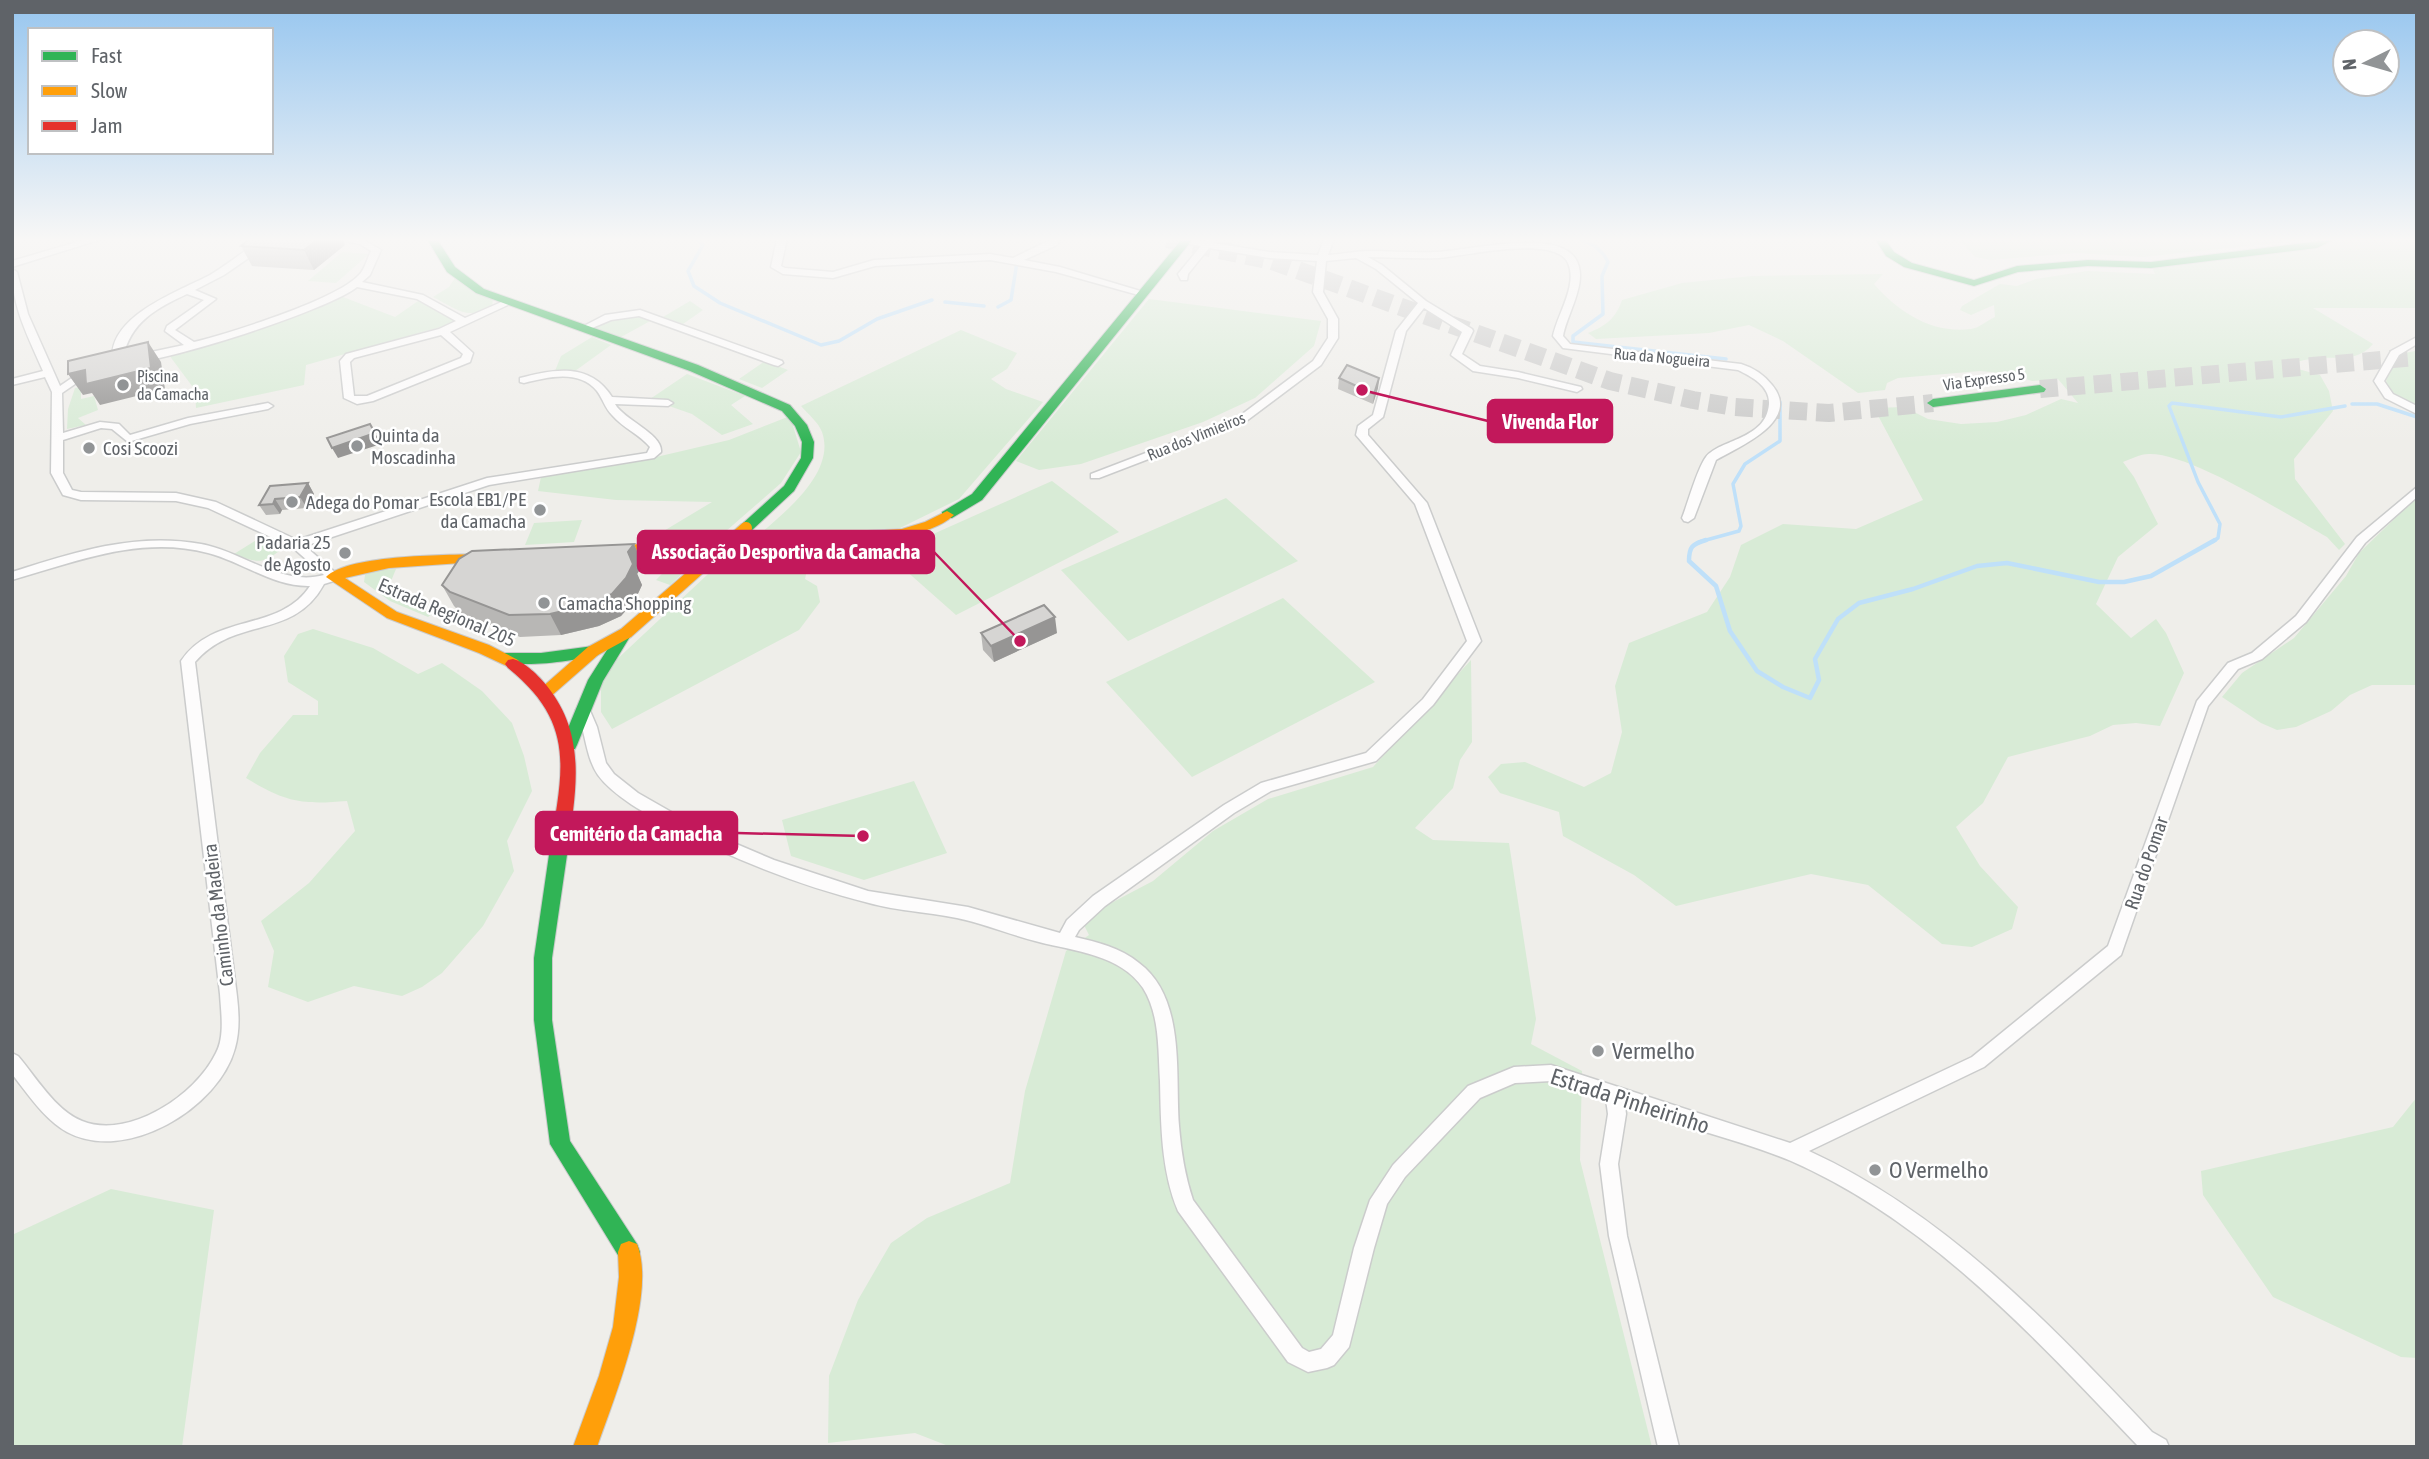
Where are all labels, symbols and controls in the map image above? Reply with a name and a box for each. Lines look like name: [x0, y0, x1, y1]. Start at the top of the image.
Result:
legend: [28, 28, 273, 154]
north arrow: [2331, 28, 2401, 98]
text: Fast: [91, 43, 122, 67]
text: N: [2338, 58, 2361, 71]
text: Slow: [91, 78, 128, 102]
text: Jam: [91, 113, 123, 137]
street label: Rua da Nogueira: [1613, 344, 1711, 371]
street label: Via Expresso 5: [1942, 364, 2026, 395]
place label: Piscina da Camacha: [137, 367, 209, 403]
marker: Piscina da Camacha: [115, 377, 131, 393]
callout: Vivenda Flor: [1488, 400, 1612, 442]
street label: Rua dos Vimieiros: [1144, 408, 1248, 464]
text: Vivenda Flor: [1501, 409, 1599, 433]
place label: Quinta da Moscadinha: [371, 424, 456, 468]
place label: Cosi Scoozi: [103, 437, 178, 459]
marker: Quinta da Moscadinha: [349, 438, 365, 454]
marker: Cosi Scoozi: [81, 440, 97, 456]
place label: Escola EB1/PE da Camacha: [429, 488, 526, 532]
place label: Adega do Pomar: [306, 491, 419, 513]
marker: Adega do Pomar: [284, 494, 300, 510]
marker: Escola EB1/PE da Camacha: [532, 502, 548, 518]
place label: Padaria 25 de Agosto: [256, 531, 331, 575]
callout: Associação Desportiva da Camacha: [638, 531, 934, 573]
text: Associação Desportiva da Camacha: [651, 539, 920, 563]
marker: Padaria 25 de Agosto: [337, 545, 353, 561]
street label: Estrada Regional 205: [375, 573, 519, 651]
place label: Camacha Shopping: [558, 592, 692, 614]
marker: Camacha Shopping: [536, 595, 552, 611]
callout: Cemitério da Camacha: [536, 812, 737, 854]
street label: Rua do Pomar: [2120, 813, 2172, 912]
text: Cemitério da Camacha: [550, 821, 722, 845]
street label: Caminho da Madeira: [198, 842, 238, 988]
place label: Vermelho: [1612, 1038, 1695, 1064]
marker: Vermelho: [1590, 1043, 1606, 1059]
street label: Estrada Pinheirinho: [1547, 1063, 1713, 1139]
place label: O Vermelho: [1889, 1157, 1988, 1183]
marker: O Vermelho: [1867, 1162, 1883, 1178]

